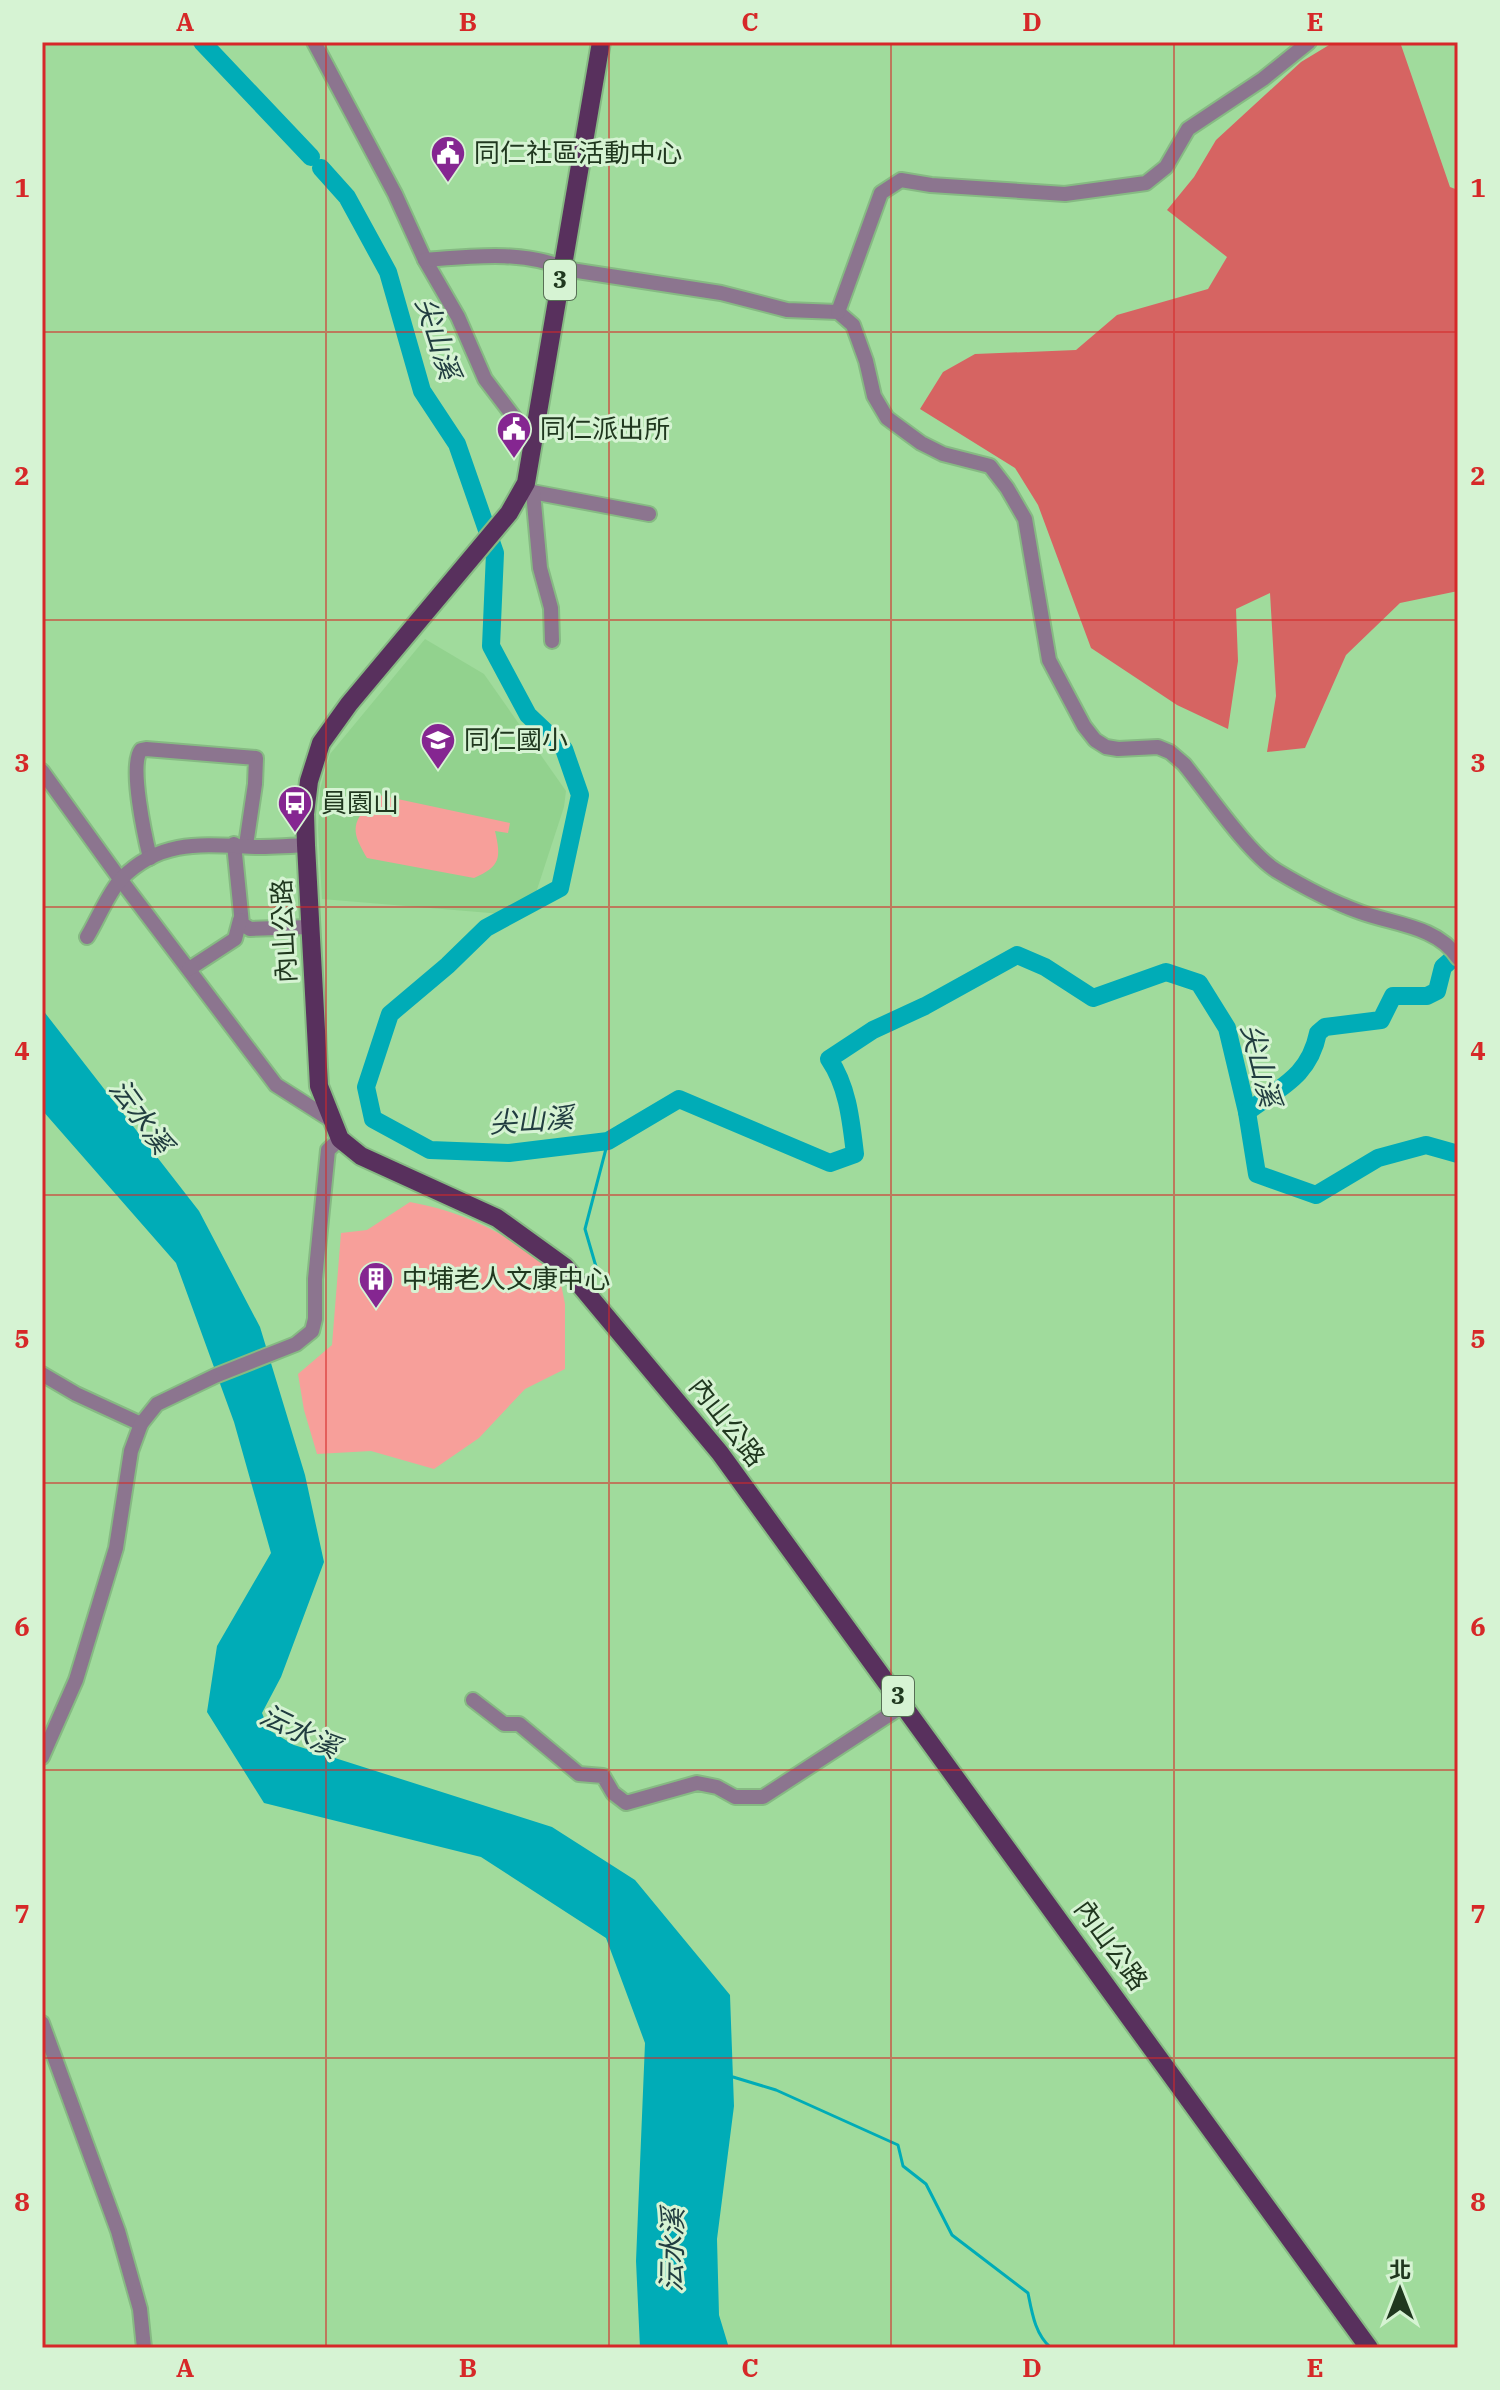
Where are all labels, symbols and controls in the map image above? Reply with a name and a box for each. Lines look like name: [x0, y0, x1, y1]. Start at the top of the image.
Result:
text: A: [176, 4, 194, 38]
text: B: [459, 4, 477, 38]
text: C: [741, 4, 759, 38]
text: D: [1022, 4, 1042, 38]
text: E: [1306, 4, 1324, 38]
public building icon: 同仁社區活動中心: [429, 134, 467, 184]
place label: 同仁社區活動中心: [474, 135, 682, 169]
text: 1: [14, 170, 30, 204]
text: 1: [1470, 170, 1486, 204]
road number: 3: [544, 260, 576, 300]
water label: 尖山溪: [408, 292, 470, 387]
public building icon: 同仁派出所: [495, 410, 533, 460]
place label: 同仁派出所: [540, 411, 670, 445]
text: 2: [14, 458, 30, 492]
text: 2: [1470, 458, 1486, 492]
school or university icon: 同仁國小: [419, 721, 457, 771]
place label: 同仁國小: [464, 722, 568, 756]
text: 3: [14, 745, 30, 779]
text: 3: [1470, 745, 1486, 779]
bus stop icon: 員園山: [276, 784, 314, 834]
place label: 員園山: [321, 785, 399, 819]
street label: 內山公路: [263, 878, 303, 984]
water label: 尖山溪: [1233, 1020, 1291, 1114]
text: 4: [14, 1033, 30, 1067]
text: 4: [1470, 1033, 1486, 1067]
water label: 沄水溪: [102, 1071, 183, 1164]
water label: 尖山溪: [488, 1098, 578, 1141]
building icon: 中埔老人文康中心: [357, 1260, 395, 1310]
place label: 中埔老人文康中心: [402, 1261, 610, 1295]
text: 5: [14, 1321, 30, 1355]
text: 5: [1470, 1321, 1486, 1355]
street label: 內山公路: [682, 1370, 773, 1473]
text: 6: [14, 1609, 30, 1643]
text: 6: [1470, 1609, 1486, 1643]
road number: 3: [882, 1676, 914, 1716]
water label: 沄水溪: [254, 1696, 350, 1767]
street label: 內山公路: [1067, 1892, 1156, 1996]
text: 7: [14, 1896, 30, 1930]
text: 7: [1470, 1896, 1486, 1930]
text: 8: [14, 2184, 30, 2218]
text: 8: [1470, 2184, 1486, 2218]
water label: 沄水溪: [652, 2204, 691, 2292]
north arrow: [1360, 2250, 1440, 2330]
text: 北: [1389, 2255, 1411, 2284]
text: A: [176, 2350, 194, 2384]
text: B: [459, 2350, 477, 2384]
text: C: [741, 2350, 759, 2384]
text: D: [1022, 2350, 1042, 2384]
text: E: [1306, 2350, 1324, 2384]

